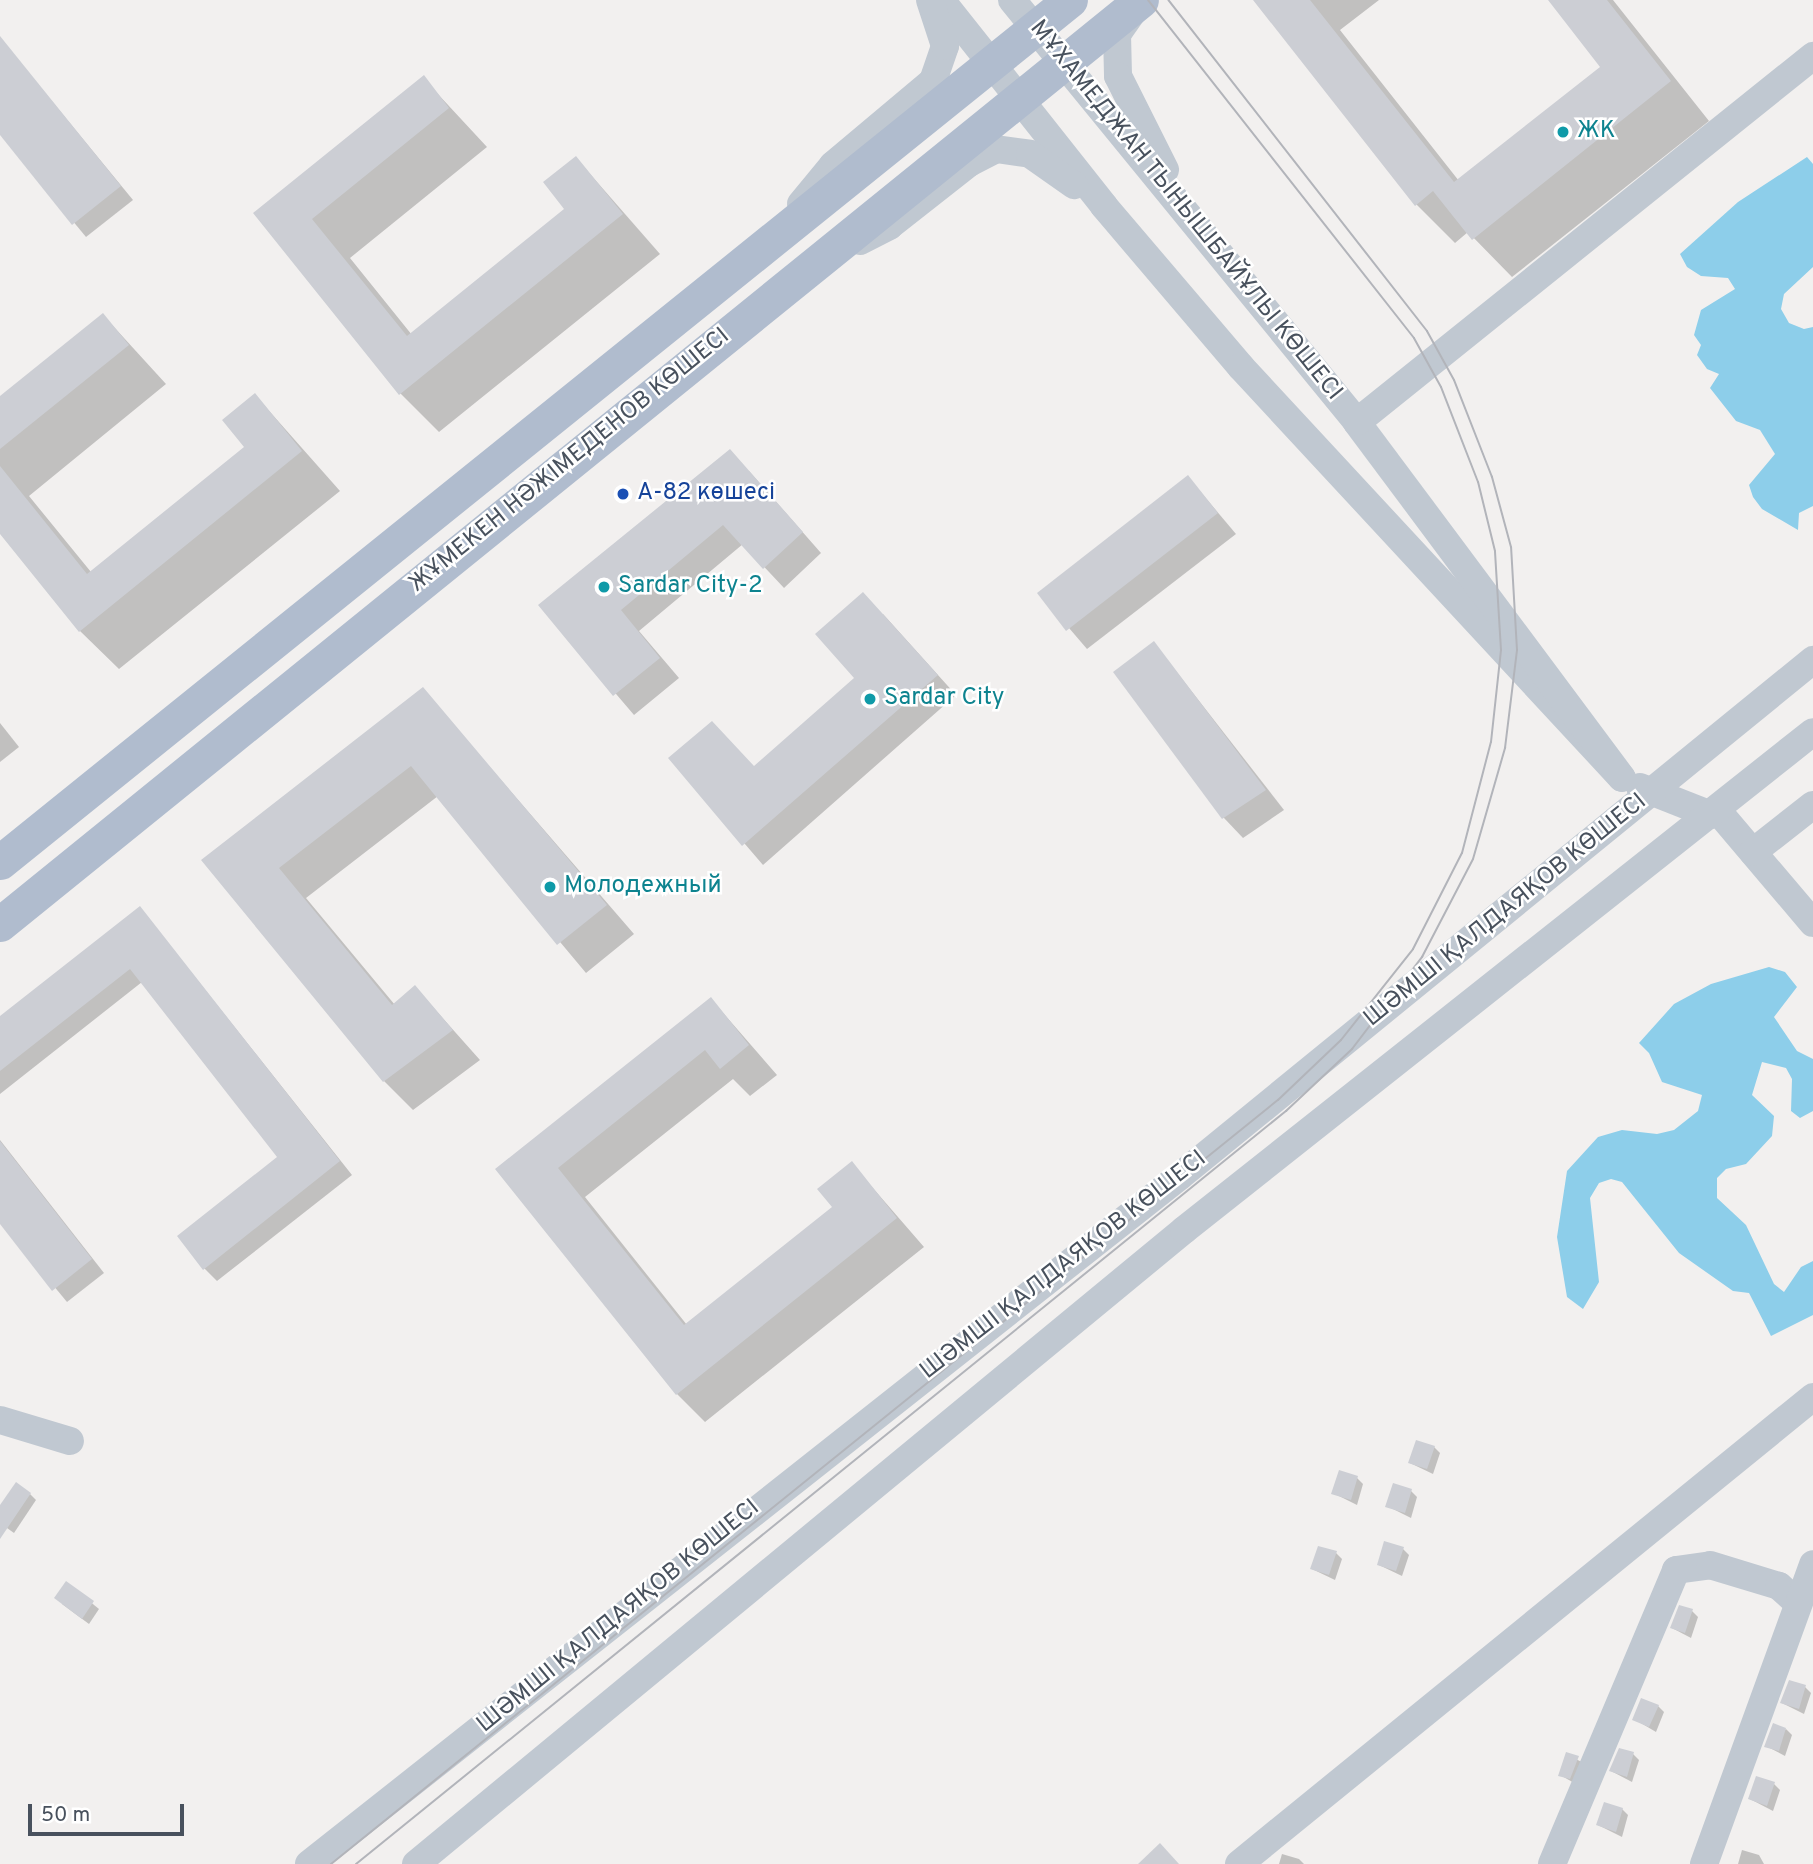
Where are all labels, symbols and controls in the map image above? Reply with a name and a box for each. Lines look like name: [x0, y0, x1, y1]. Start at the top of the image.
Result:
street label: МҰХАМЕДЖАН ТЫНЫШБАЙҰЛЫ КӨШЕСІ: [1022, 15, 1348, 407]
place label: ЖК: [1577, 118, 1616, 146]
marker: ЖК: [1555, 124, 1571, 140]
street label: ЖҰМЕКЕН НӘЖІМЕДЕНОВ КӨШЕСІ: [404, 323, 736, 599]
place label: A-82 көшесі: [637, 480, 775, 508]
marker: A-82 көшесі: [615, 486, 631, 502]
place label: Sardar City-2: [618, 573, 763, 601]
marker: Sardar City-2: [596, 579, 612, 595]
place label: Sardar City: [884, 685, 1004, 713]
marker: Sardar City: [862, 691, 878, 707]
street label: ШӘМШІ ҚАЛДАЯҚОВ КӨШЕСІ: [1359, 788, 1653, 1034]
place label: Молодежный: [564, 873, 722, 901]
marker: Молодежный: [542, 879, 558, 895]
street label: ШӘМШІ ҚАЛДАЯҚОВ КӨШЕСІ: [915, 1145, 1213, 1387]
street label: ШӘМШІ ҚАЛДАЯҚОВ КӨШЕСІ: [472, 1494, 766, 1740]
scale bar: [32, 1790, 187, 1834]
text: 50 m: [41, 1802, 90, 1829]

